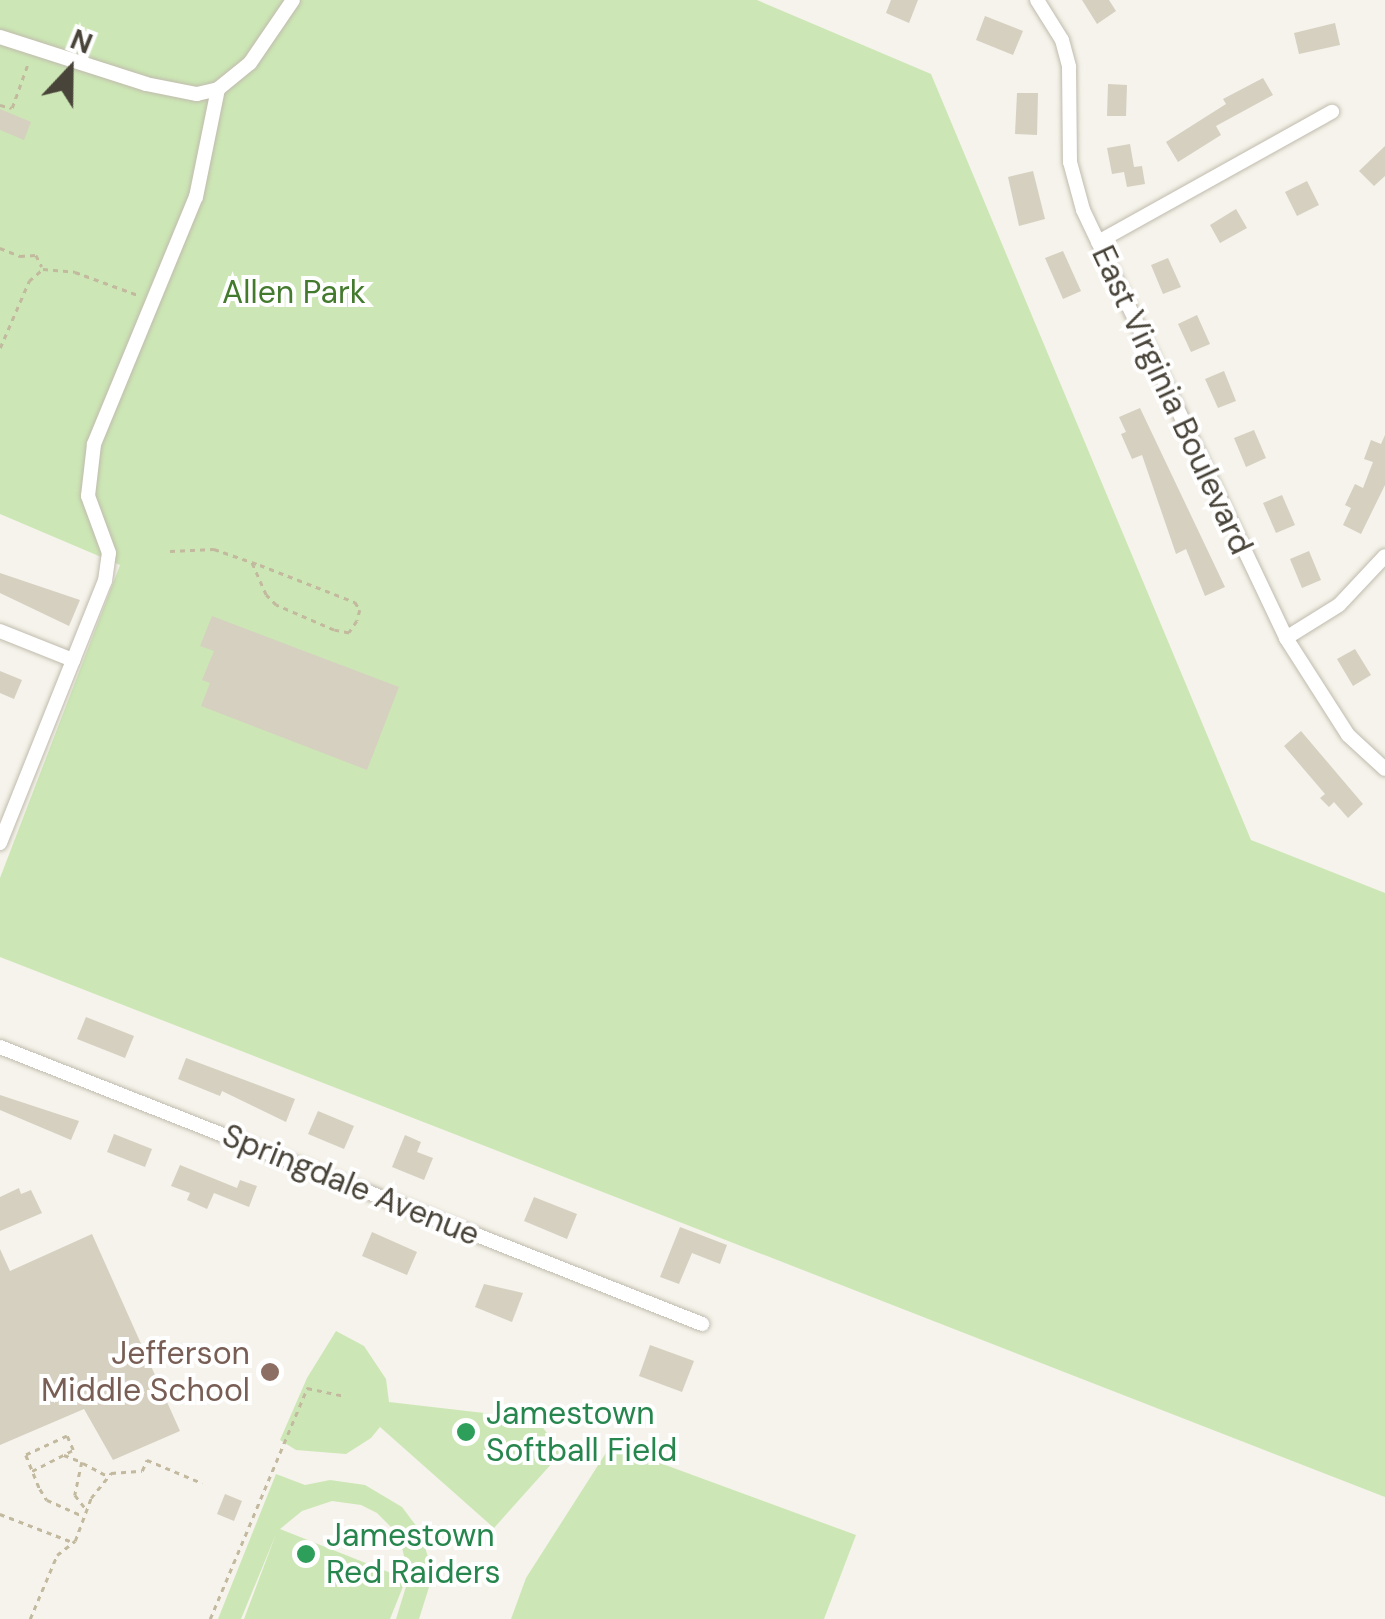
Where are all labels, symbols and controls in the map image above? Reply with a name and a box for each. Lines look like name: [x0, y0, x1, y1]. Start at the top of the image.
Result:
north arrow: [20, 20, 120, 120]
text: N: [65, 21, 98, 63]
street label: East Virginia Boulevard: [1084, 240, 1260, 560]
park label: Allen Park: [222, 273, 366, 311]
street label: Springdale Avenue: [217, 1116, 485, 1254]
place label: Jefferson Middle School: [41, 1335, 250, 1410]
marker: Jefferson Middle School: [259, 1361, 281, 1383]
place label: Jamestown Softball Field: [486, 1395, 677, 1470]
marker: Jamestown Softball Field: [455, 1421, 477, 1443]
place label: Jamestown Red Raiders: [326, 1517, 501, 1592]
marker: Jamestown Red Raiders: [295, 1543, 317, 1565]

